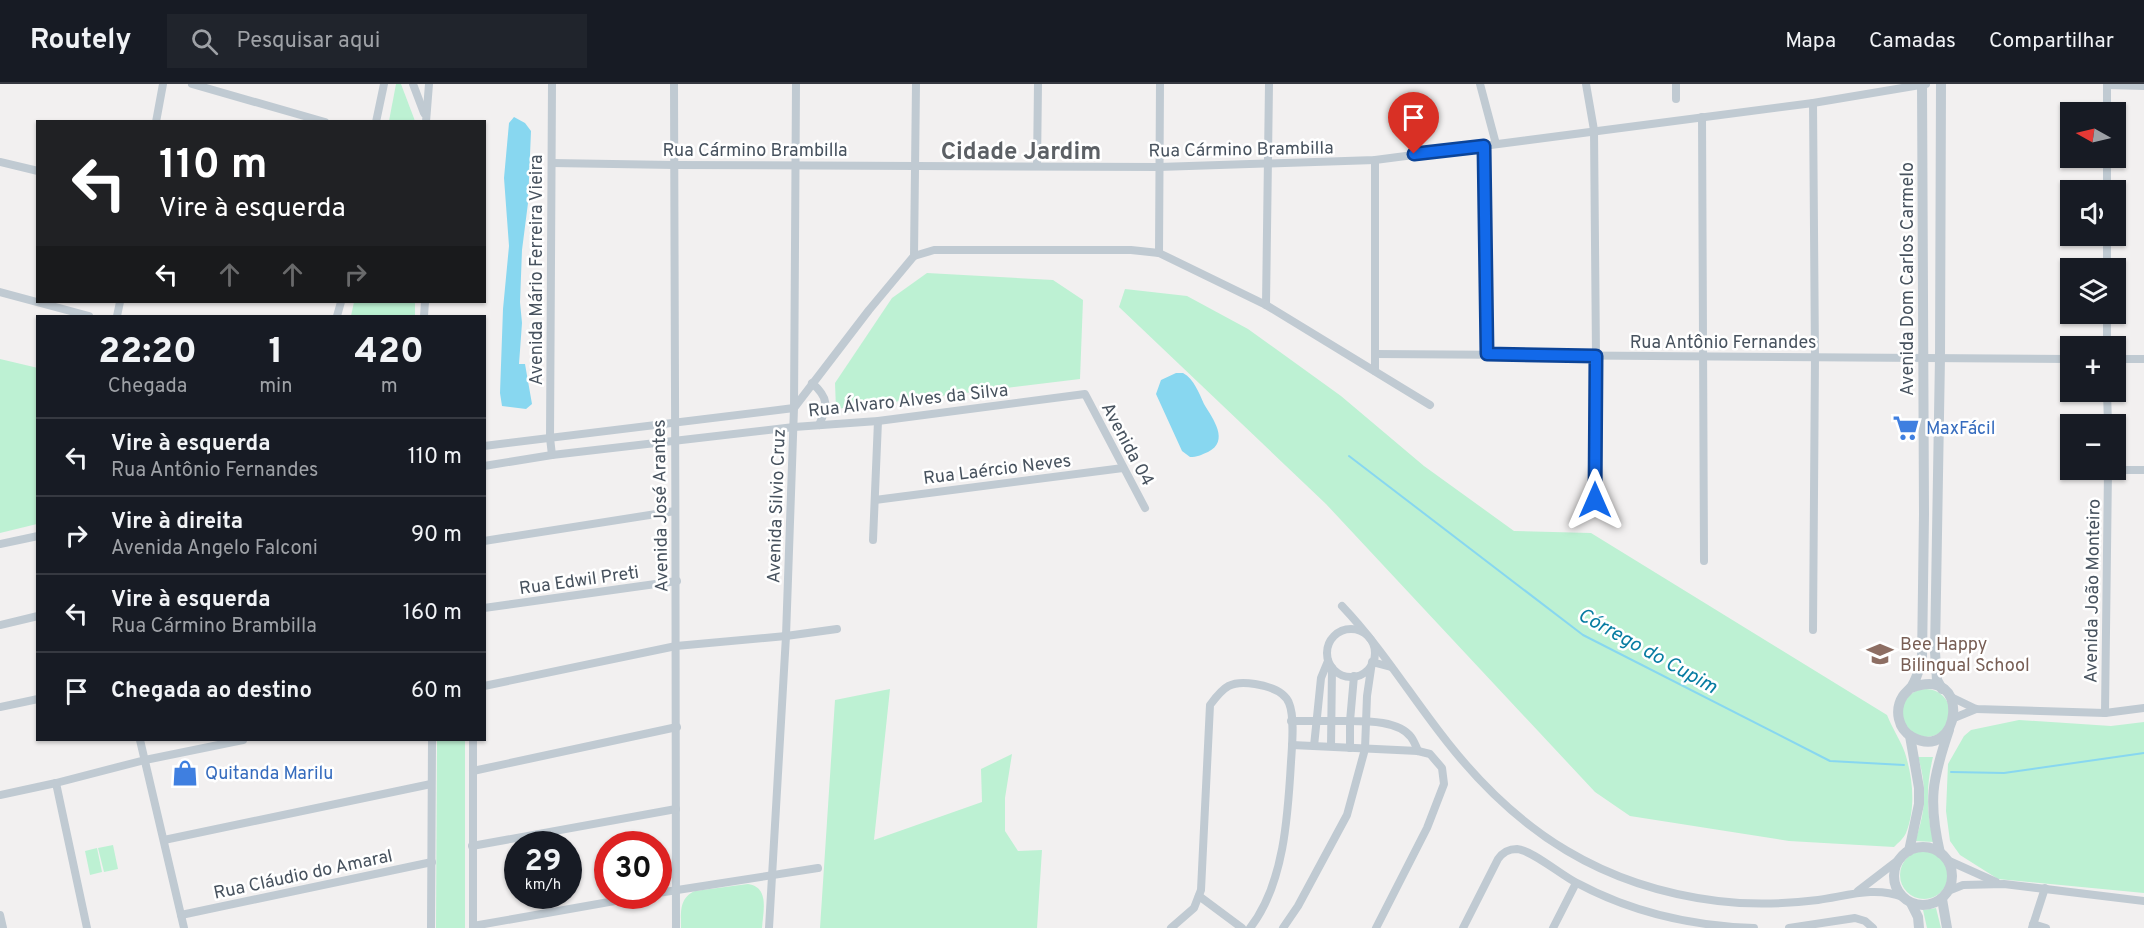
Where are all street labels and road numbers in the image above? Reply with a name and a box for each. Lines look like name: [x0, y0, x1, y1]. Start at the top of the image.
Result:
street label: Rua Cármino Brambilla: [1148, 137, 1334, 164]
street label: Rua Cármino Brambilla: [662, 140, 848, 163]
street label: Avenida Mário Ferreira Vieira: [526, 154, 549, 386]
street label: Avenida Dom Carlos Carmelo: [1897, 162, 1920, 396]
street label: Rua Antônio Fernandes: [1630, 332, 1816, 355]
street label: Rua Álvaro Alves da Silva: [807, 378, 1009, 423]
street label: Avenida 04: [1095, 399, 1158, 491]
street label: Avenida José Arantes: [648, 419, 675, 593]
street label: Avenida Silvio Cruz: [763, 428, 792, 584]
street label: Rua Laércio Neves: [922, 450, 1072, 491]
street label: Avenida João Monteiro: [2080, 499, 2107, 683]
street label: Rua Edwil Preti: [518, 562, 641, 601]
street label: Rua Cláudio do Amaral: [212, 845, 395, 906]

